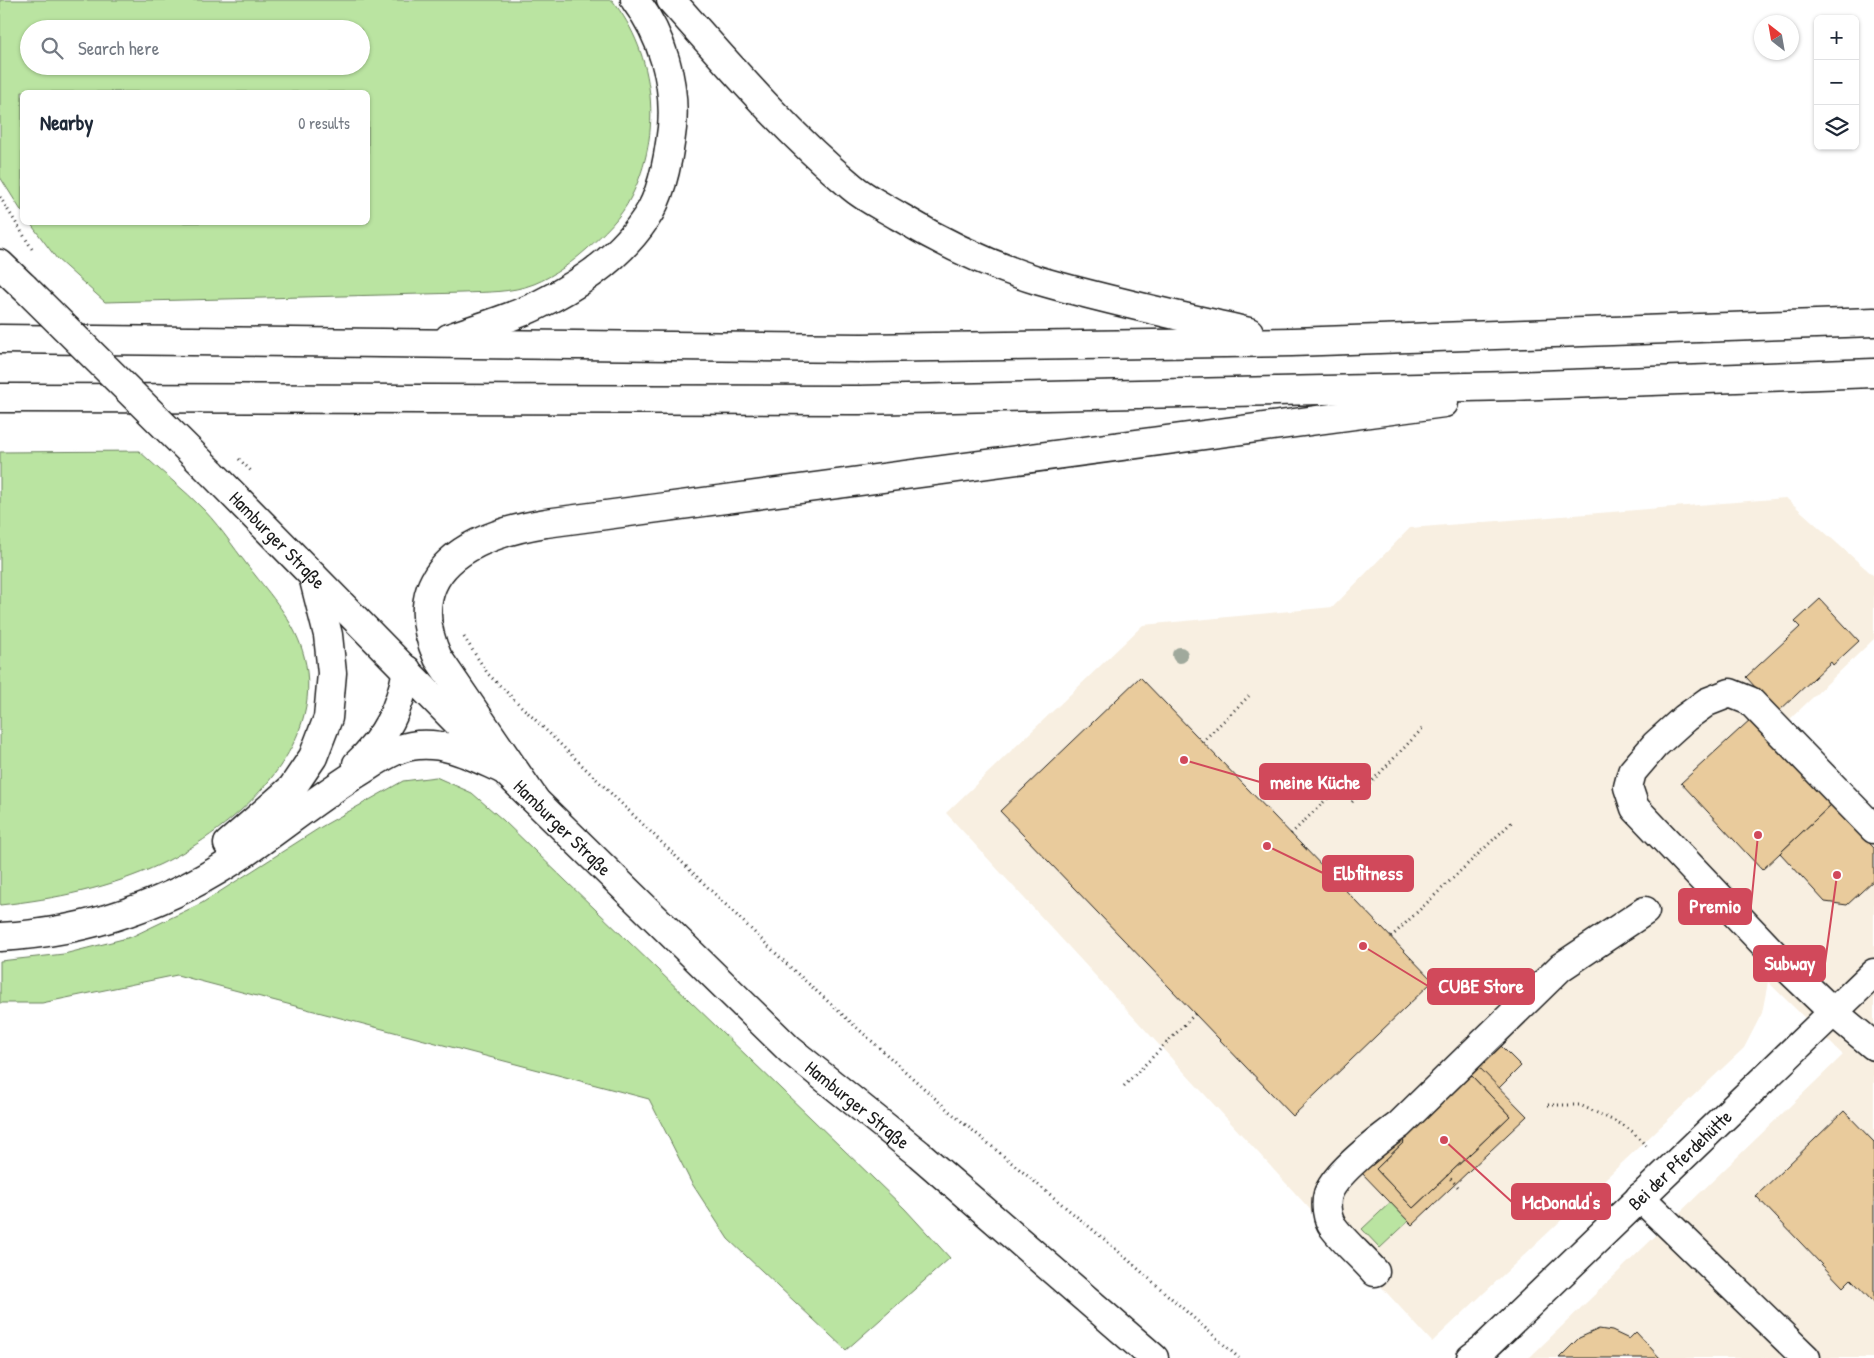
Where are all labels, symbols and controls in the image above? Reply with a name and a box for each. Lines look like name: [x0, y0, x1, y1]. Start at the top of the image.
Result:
north arrow: [1754, 15, 1799, 60]
map controls: [1814, 15, 1859, 150]
button: +: [1814, 15, 1859, 60]
search box: [20, 20, 370, 75]
icon: search: [38, 34, 66, 62]
text: Search here: [78, 35, 159, 61]
button: −: [1814, 60, 1859, 105]
button: layers: [1814, 105, 1859, 150]
text: Nearby: [40, 108, 93, 137]
text: 0 results: [298, 112, 350, 134]
street label: Hamburger Straße: [224, 485, 332, 595]
callout: meine Küche: [1260, 764, 1370, 799]
text: meine Küche: [1270, 768, 1360, 795]
street label: Hamburger Straße: [508, 774, 618, 882]
callout: Elbfitness: [1323, 856, 1413, 891]
text: Elbfitness: [1333, 859, 1403, 886]
callout: Premio: [1679, 889, 1751, 924]
text: Premio: [1689, 892, 1741, 919]
callout: Subway: [1754, 946, 1825, 981]
text: Subway: [1765, 949, 1816, 977]
callout: CUBE Store: [1428, 969, 1534, 1004]
text: CUBE Store: [1438, 972, 1524, 999]
street label: Hamburger Straße: [800, 1054, 916, 1155]
street label: Bei der Pferdehütte: [1622, 1103, 1738, 1216]
callout: McDonald's: [1512, 1184, 1610, 1219]
text: McDonald's: [1522, 1188, 1600, 1215]

